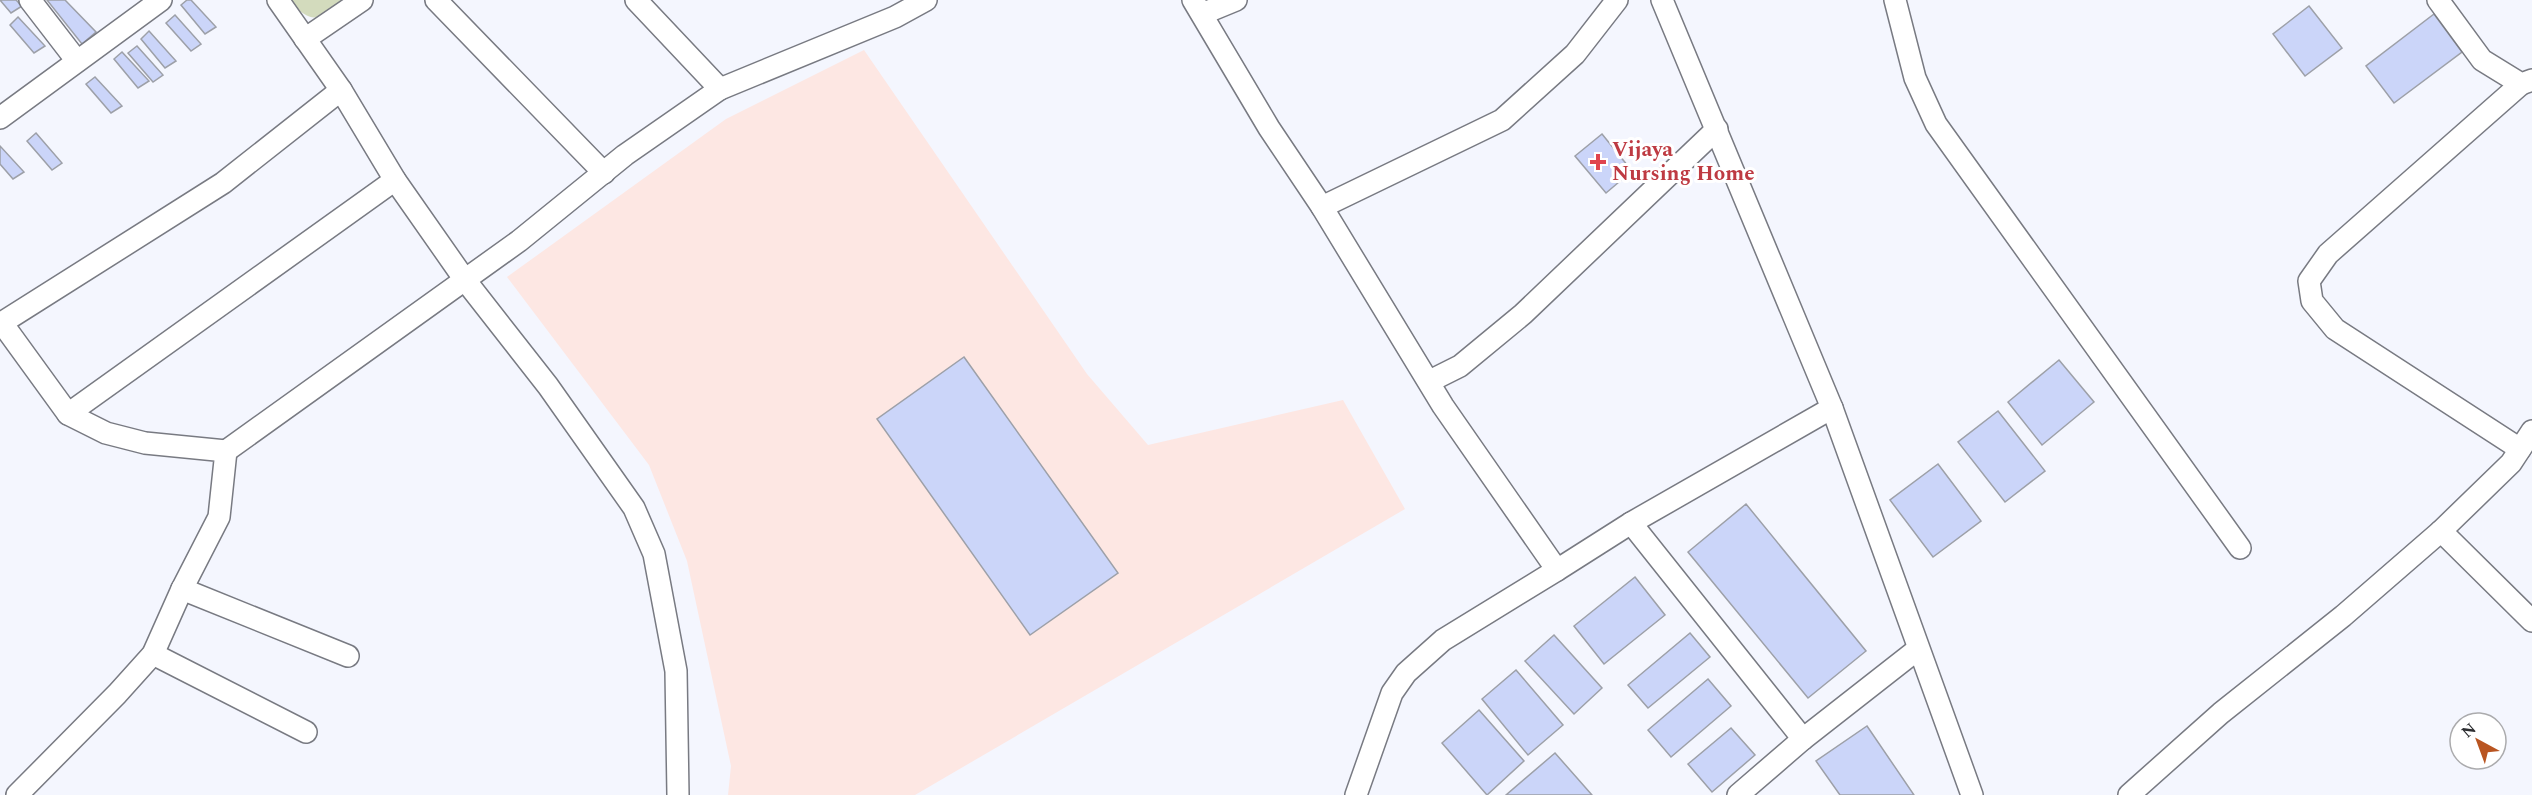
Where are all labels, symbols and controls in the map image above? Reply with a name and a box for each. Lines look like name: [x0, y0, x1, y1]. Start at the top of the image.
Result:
place label: Vijaya Nursing Home: [1612, 134, 1755, 190]
marker: Vijaya Nursing Home: [1589, 153, 1607, 171]
north arrow: [2448, 711, 2508, 771]
text: N: [2456, 717, 2482, 744]

